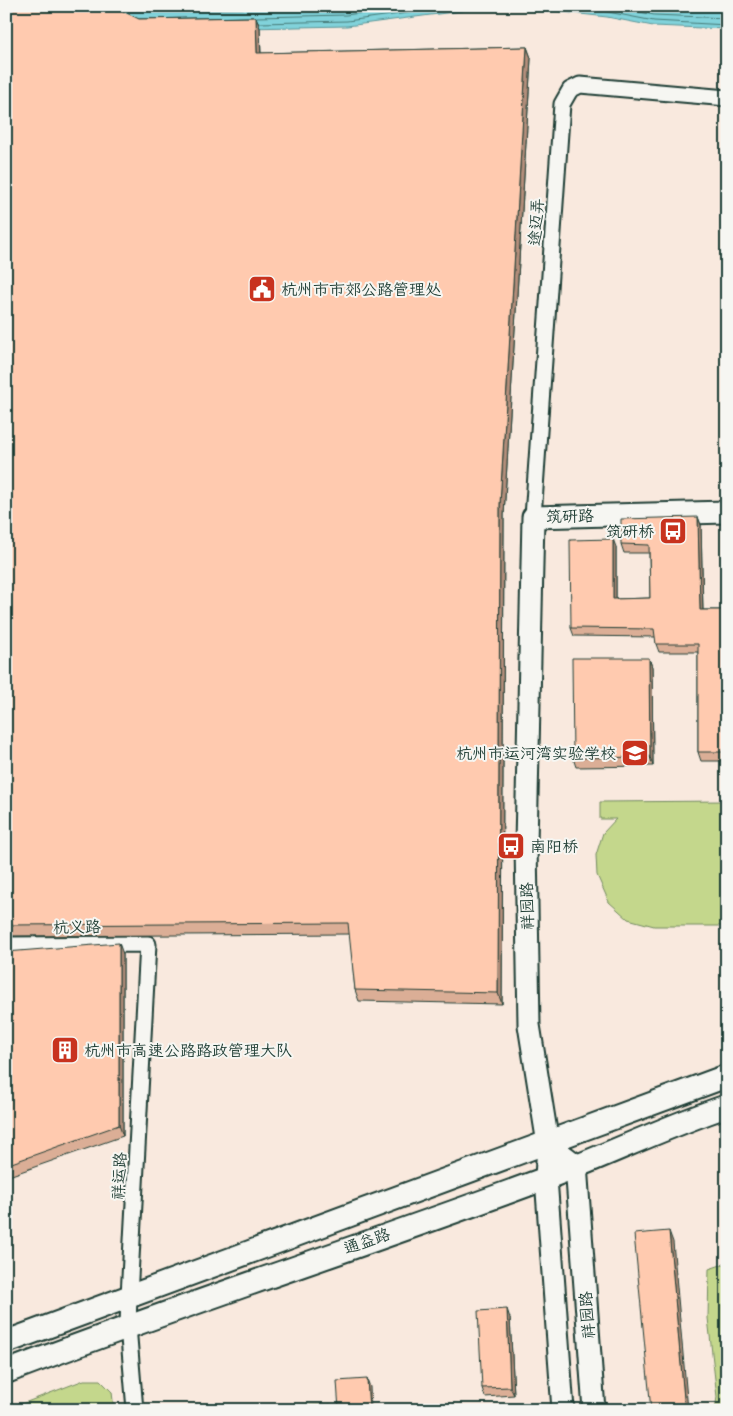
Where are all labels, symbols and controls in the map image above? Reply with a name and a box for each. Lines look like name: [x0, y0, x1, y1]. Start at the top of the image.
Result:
street label: 途迈弄: [520, 197, 552, 247]
public building icon: 杭州市市郊公路管理处: [247, 274, 277, 304]
place label: 杭州市市郊公路管理处: [281, 275, 442, 304]
street label: 筑研路: [546, 501, 594, 531]
bus stop icon: 筑研桥: [658, 516, 688, 546]
place label: 筑研桥: [606, 517, 654, 546]
school or university icon: 杭州市运河湾实验学校: [620, 738, 650, 768]
place label: 杭州市运河湾实验学校: [456, 739, 616, 768]
bus stop icon: 南阳桥: [496, 831, 526, 861]
place label: 南阳桥: [530, 832, 578, 861]
street label: 祥园路: [512, 882, 542, 930]
street label: 杭义路: [53, 912, 101, 942]
building icon: 杭州市高速公路路政管理大队: [50, 1035, 80, 1065]
place label: 杭州市高速公路路政管理大队: [84, 1036, 292, 1065]
street label: 祥运路: [103, 1151, 135, 1201]
street label: 通益路: [340, 1219, 394, 1263]
street label: 祥园路: [571, 1290, 603, 1340]

